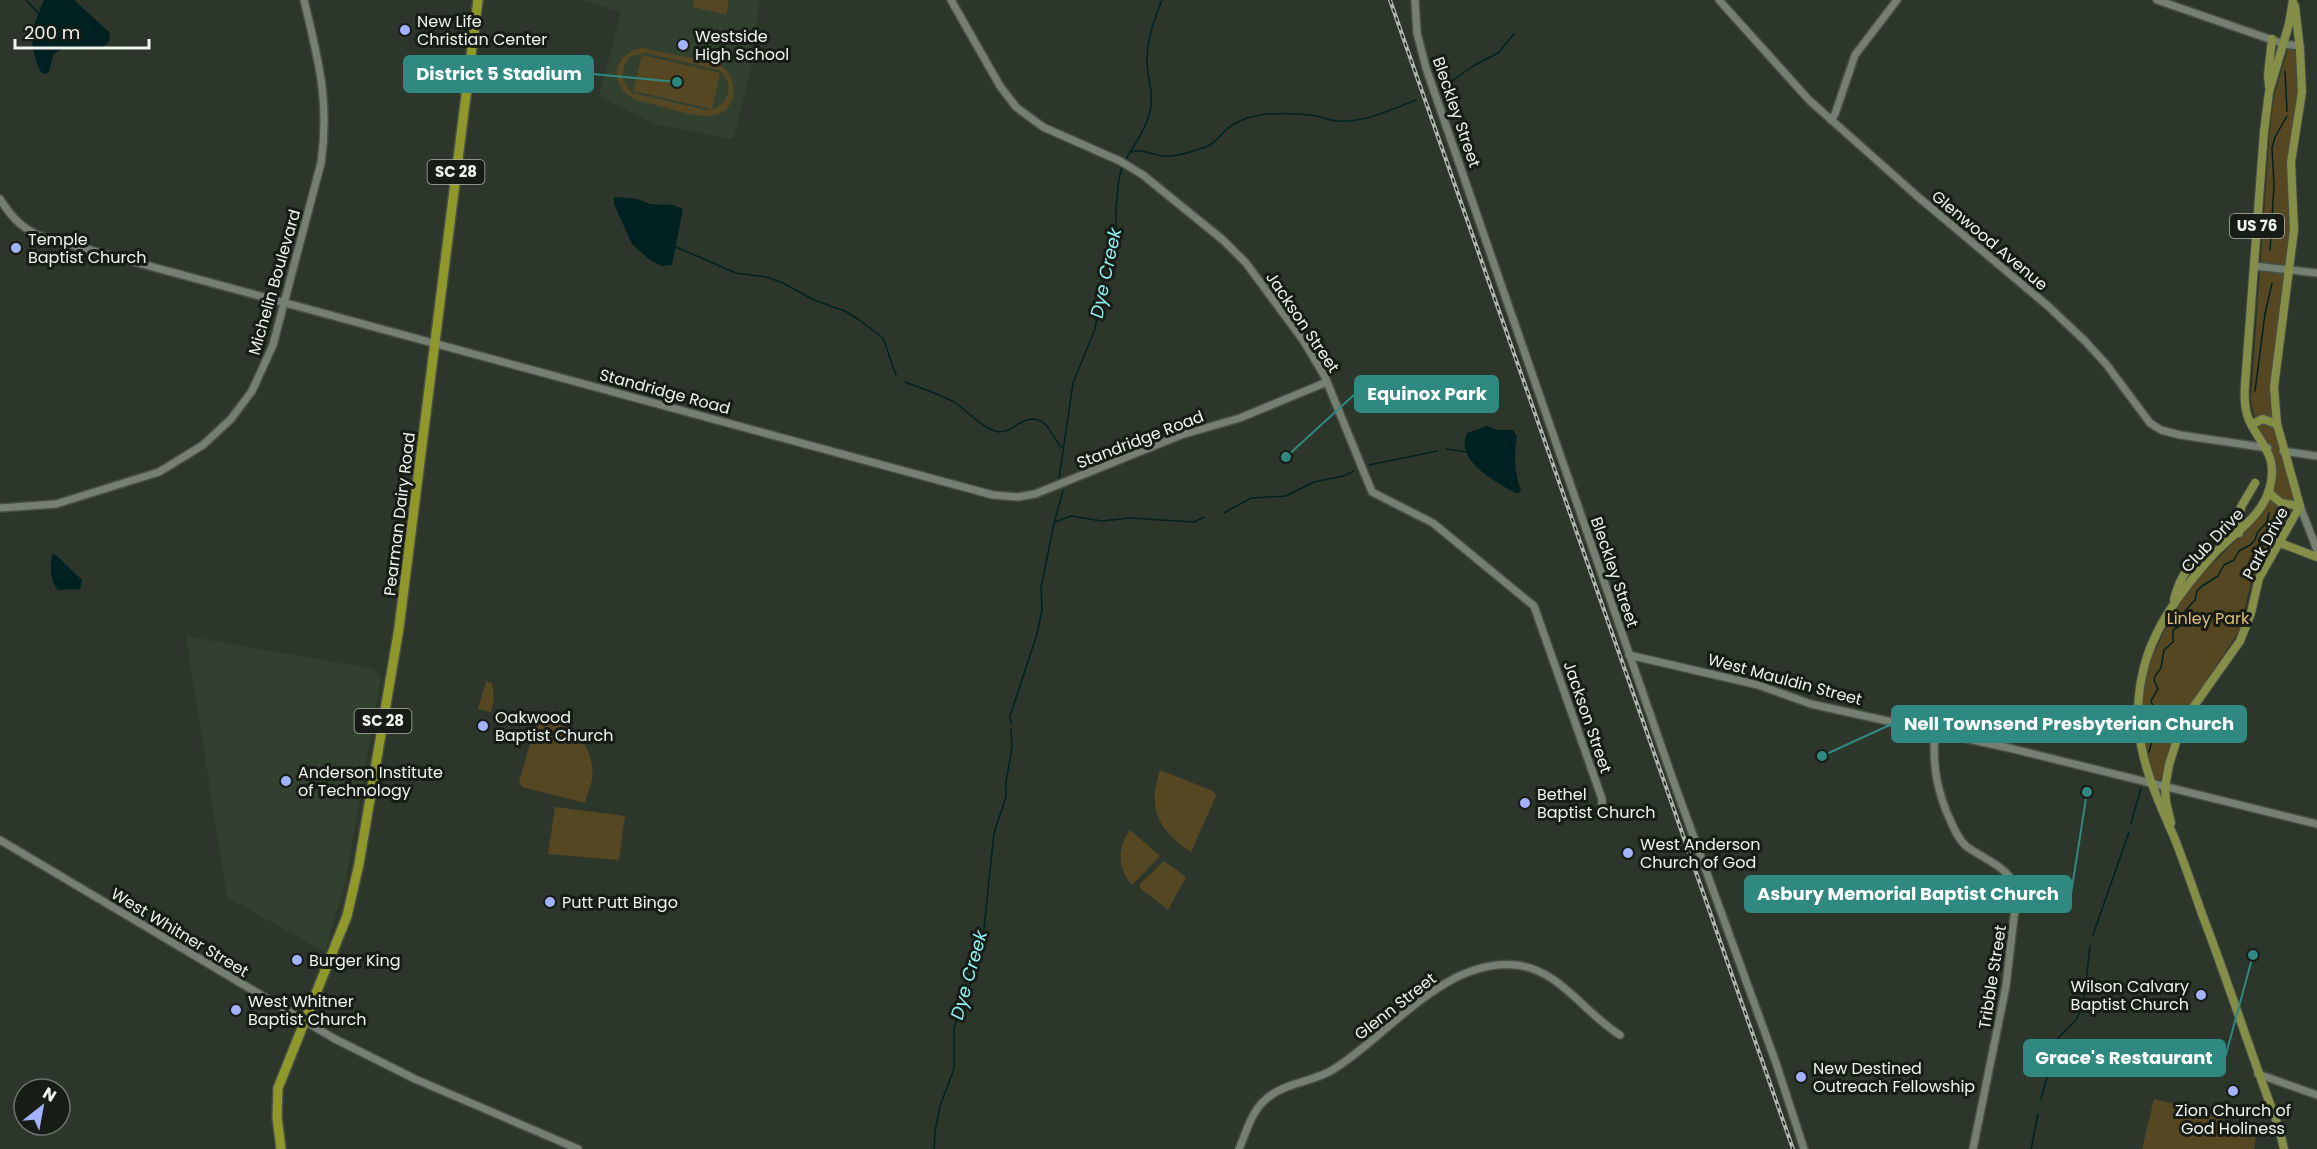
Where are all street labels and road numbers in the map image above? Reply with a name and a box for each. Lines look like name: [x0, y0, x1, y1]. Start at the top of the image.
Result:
street label: Bleckley Street: [1427, 54, 1486, 171]
road number: SC 28: [428, 160, 484, 184]
street label: Glenwood Avenue: [1927, 185, 2053, 296]
street label: Michelin Boulevard: [243, 207, 306, 358]
road number: US 76: [2230, 214, 2284, 238]
street label: Jackson Street: [1260, 267, 1345, 377]
street label: Standridge Road: [597, 363, 733, 420]
street label: Standridge Road: [1073, 405, 1207, 474]
street label: Pearman Dairy Road: [378, 431, 421, 597]
street label: Club Drive: [2176, 503, 2249, 578]
street label: Park Drive: [2237, 503, 2294, 583]
street label: Bleckley Street: [1585, 514, 1644, 631]
street label: West Mauldin Street: [1705, 648, 1865, 711]
street label: Jackson Street: [1558, 658, 1618, 776]
road number: SC 28: [354, 709, 412, 733]
street label: West Whitner Street: [107, 882, 253, 983]
street label: Tribble Street: [1973, 923, 2012, 1031]
street label: Glenn Street: [1350, 967, 1441, 1046]

